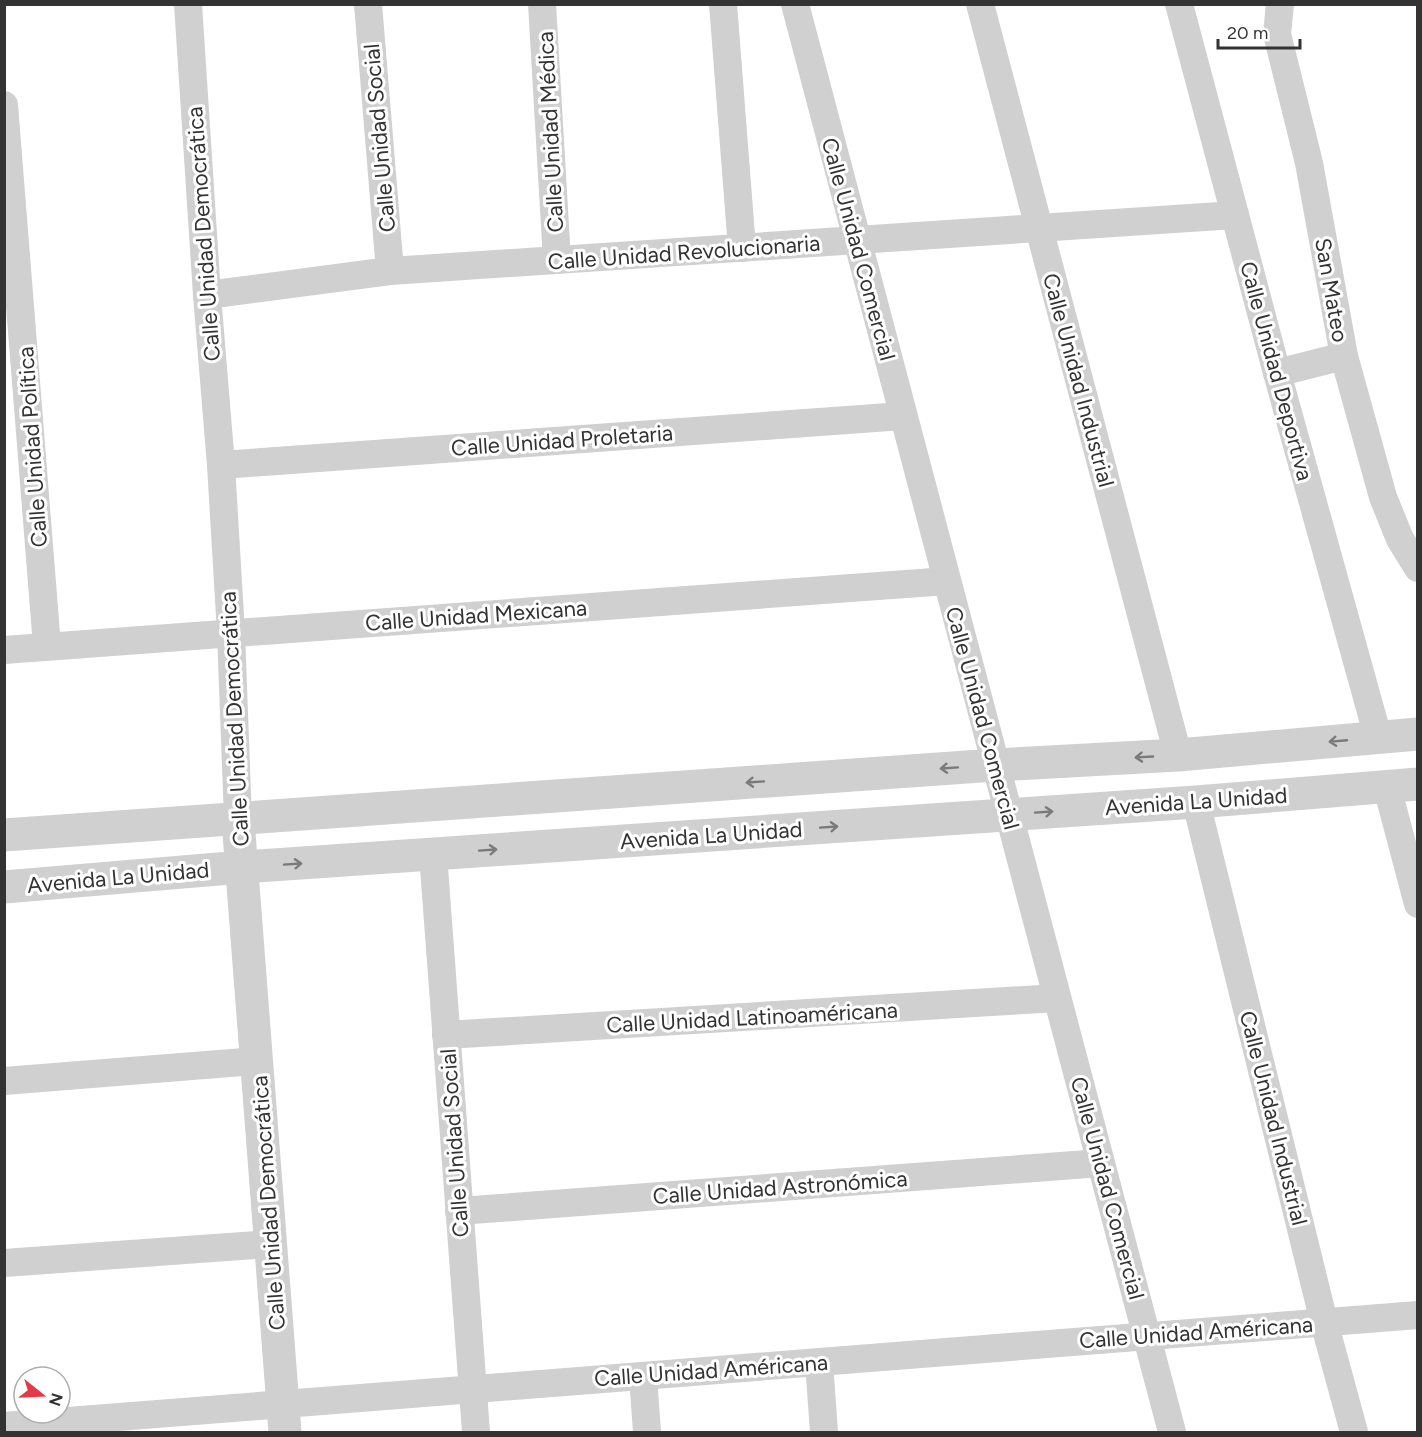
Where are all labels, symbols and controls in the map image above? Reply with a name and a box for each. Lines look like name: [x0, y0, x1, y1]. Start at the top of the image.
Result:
scale bar: [1218, 12, 1300, 50]
text: 20 m: [1227, 22, 1268, 44]
street label: Calle Unidad Médica: [532, 31, 569, 233]
street label: Calle Unidad Social: [358, 43, 401, 233]
street label: Calle Unidad Democrática: [181, 106, 226, 362]
street label: Calle Unidad Comercial: [816, 135, 901, 363]
street label: Calle Unidad Revolucionaria: [547, 230, 821, 275]
street label: San Mateo: [1309, 236, 1354, 344]
street label: Calle Unidad Deportiva: [1234, 259, 1319, 484]
street label: Calle Unidad Industrial: [1037, 270, 1120, 490]
street label: Calle Unidad Política: [12, 346, 53, 548]
street label: Calle Unidad Proletaria: [450, 419, 674, 462]
street label: Calle Unidad Democrática: [214, 591, 255, 847]
street label: Calle Unidad Mexicana: [364, 594, 588, 637]
street label: Calle Unidad Comercial: [940, 604, 1025, 832]
one-way arrow: [1329, 736, 1349, 747]
one-way arrow: [1135, 752, 1154, 763]
one-way arrow: [940, 763, 960, 774]
one-way arrow: [745, 777, 765, 788]
street label: Avenida La Unidad: [1104, 782, 1288, 821]
one-way arrow: [1034, 806, 1054, 817]
street label: Avenida La Unidad: [619, 816, 803, 855]
one-way arrow: [818, 821, 838, 832]
one-way arrow: [477, 845, 497, 856]
street label: Avenida La Unidad: [26, 856, 210, 899]
one-way arrow: [283, 858, 303, 869]
street label: Calle Unidad Latinoaméricana: [606, 996, 898, 1039]
street label: Calle Unidad Industrial: [1234, 1008, 1313, 1228]
street label: Calle Unidad Social: [434, 1048, 475, 1238]
street label: Calle Unidad Comercial: [1065, 1074, 1150, 1302]
street label: Calle Unidad Democrática: [246, 1075, 291, 1331]
street label: Calle Unidad Astronómica: [652, 1165, 908, 1210]
street label: Calle Unidad Américana: [1078, 1311, 1314, 1354]
street label: Calle Unidad Américana: [593, 1349, 829, 1392]
north arrow: [12, 1365, 72, 1425]
text: N: [45, 1391, 67, 1408]

